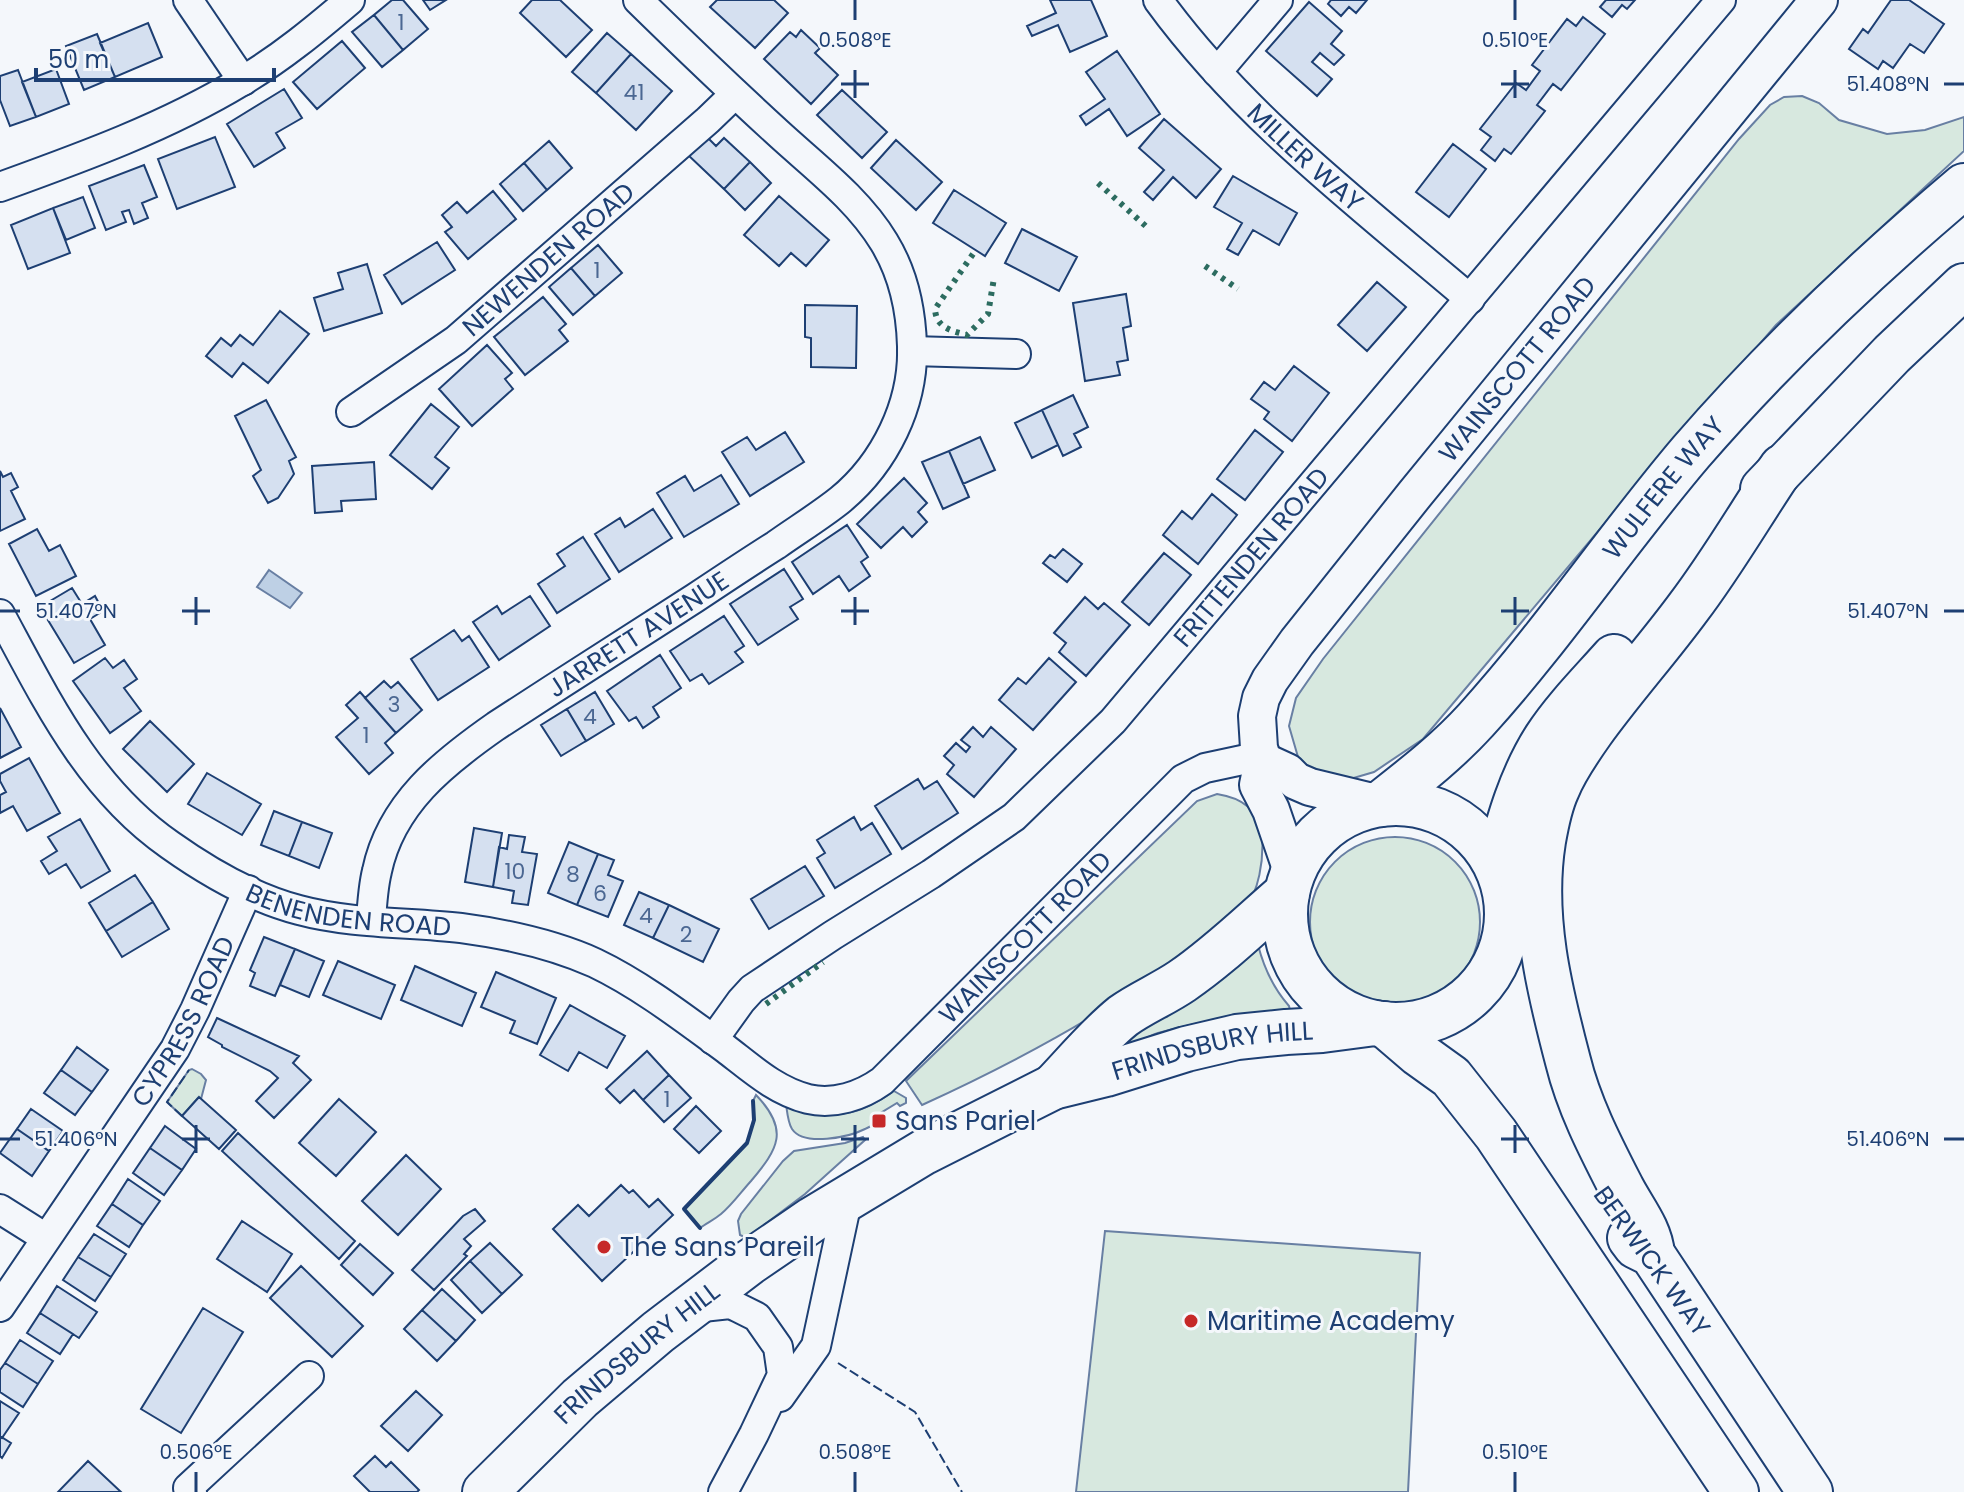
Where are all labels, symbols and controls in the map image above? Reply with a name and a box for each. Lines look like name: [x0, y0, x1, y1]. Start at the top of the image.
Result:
house number: 1: [397, 7, 405, 38]
text: 0.508°E: [819, 26, 891, 54]
text: 0.510°E: [1482, 26, 1548, 54]
scale bar: [36, 32, 274, 82]
text: 50 m: [48, 43, 109, 76]
text: 51.408°N: [1846, 70, 1930, 98]
house number: 41: [624, 77, 644, 108]
street label: MILLER WAY: [1239, 95, 1371, 220]
street label: NEWENDEN ROAD: [455, 174, 642, 344]
house number: 1: [593, 255, 601, 286]
street label: WAINSCOTT ROAD: [1430, 268, 1604, 470]
street label: WULFERE WAY: [1594, 408, 1732, 567]
street label: FRITTENDEN ROAD: [1165, 460, 1337, 654]
street label: JARRETT AVENUE: [540, 563, 736, 706]
text: 51.407°N: [35, 597, 117, 625]
text: 51.407°N: [1847, 597, 1929, 625]
house number: 3: [388, 689, 400, 720]
house number: 4: [583, 701, 597, 732]
house number: 1: [362, 720, 370, 751]
street label: WAINSCOTT ROAD: [931, 843, 1119, 1032]
house number: 10: [505, 856, 525, 887]
house number: 8: [566, 859, 580, 890]
street label: BENENDEN ROAD: [240, 875, 453, 945]
house number: 6: [593, 878, 607, 909]
house number: 4: [639, 900, 653, 931]
house number: 2: [680, 919, 692, 950]
street label: CYPRESS ROAD: [123, 930, 243, 1114]
street label: FRINDSBURY HILL: [1107, 1013, 1314, 1089]
house number: 1: [663, 1084, 671, 1115]
place label: Sans Pariel: [895, 1103, 1036, 1139]
marker: Sans Pariel: [870, 1112, 888, 1130]
text: 51.406°N: [34, 1125, 118, 1153]
text: 51.406°N: [1846, 1125, 1930, 1153]
street label: BERWICK WAY: [1585, 1179, 1719, 1343]
place label: The Sans Pareil: [620, 1229, 815, 1265]
marker: The Sans Pareil: [595, 1238, 613, 1256]
street label: FRINDSBURY HILL: [546, 1273, 727, 1432]
place label: Maritime Academy: [1207, 1303, 1455, 1339]
marker: Maritime Academy: [1182, 1312, 1200, 1330]
text: 0.506°E: [159, 1438, 233, 1466]
text: 0.508°E: [819, 1438, 891, 1466]
text: 0.510°E: [1482, 1438, 1548, 1466]

